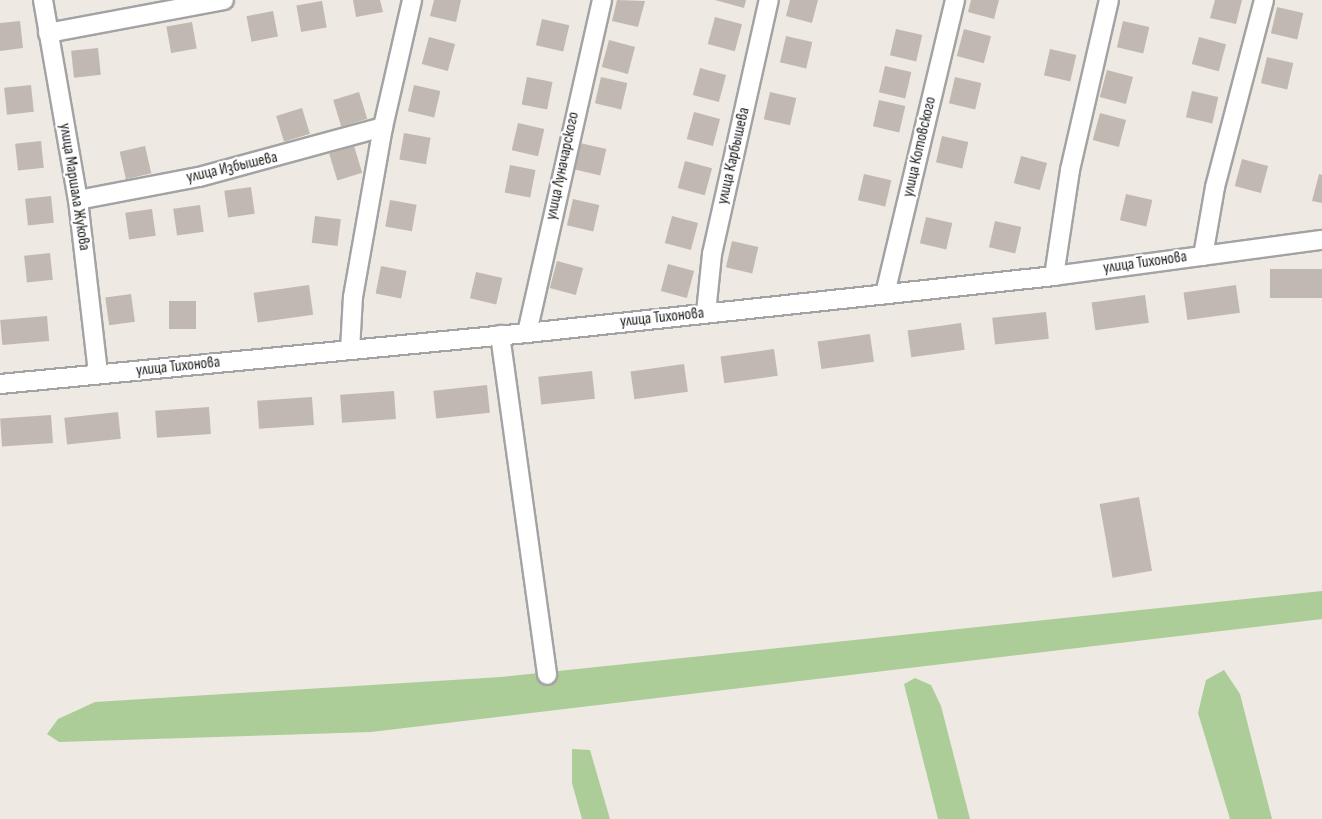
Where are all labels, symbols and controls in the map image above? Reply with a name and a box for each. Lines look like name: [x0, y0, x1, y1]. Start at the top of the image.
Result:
street label: улица Котовского: [899, 95, 941, 199]
street label: улица Карбышева: [714, 106, 754, 206]
street label: улица Луначарского: [542, 110, 584, 222]
street label: улица Маршала Жукова: [54, 122, 94, 252]
street label: улица Избышева: [185, 148, 279, 188]
street label: улица Тихонова: [1102, 248, 1188, 278]
street label: улица Тихонова: [619, 304, 705, 332]
street label: улица Тихонова: [135, 353, 221, 381]

